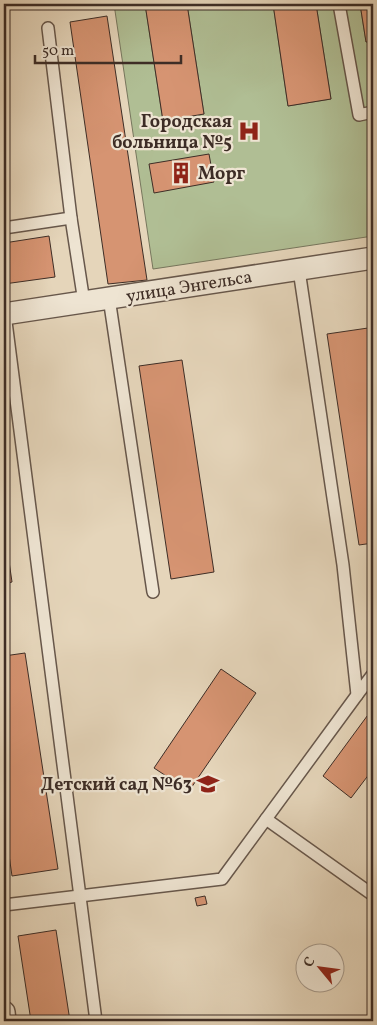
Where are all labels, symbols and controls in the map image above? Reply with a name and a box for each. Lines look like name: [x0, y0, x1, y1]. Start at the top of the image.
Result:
scale bar: [35, 32, 181, 64]
text: 50 m: [42, 41, 74, 62]
place label: Городская больница №5: [112, 110, 232, 156]
hospital icon: Городская больница №5: [236, 118, 262, 144]
building icon: Морг: [168, 160, 194, 186]
place label: Морг: [198, 162, 246, 187]
street label: улица Энгельса: [124, 265, 254, 310]
school or university icon: Детский сад №63: [195, 771, 221, 797]
place label: Детский сад №63: [41, 773, 192, 798]
north arrow: [294, 942, 344, 992]
text: С: [299, 954, 320, 971]

